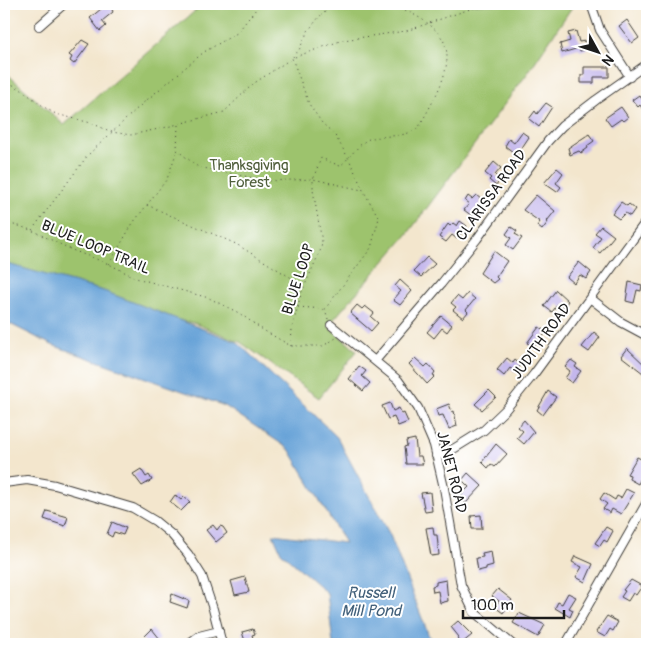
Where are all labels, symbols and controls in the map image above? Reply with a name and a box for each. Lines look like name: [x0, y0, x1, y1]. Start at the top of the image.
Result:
north arrow: [574, 28, 624, 78]
text: N: [598, 51, 617, 69]
street label: CLARISSA ROAD: [452, 146, 531, 245]
park label: Thanksgiving Forest: [209, 156, 289, 192]
street label: BLUE LOOP TRAIL: [39, 216, 153, 279]
street label: BLUE LOOP: [278, 241, 319, 317]
street label: JUDITH ROAD: [508, 300, 575, 383]
street label: JANET ROAD: [432, 429, 471, 515]
water label: Russell Mill Pond: [341, 583, 403, 621]
scale bar: [463, 588, 565, 620]
text: 100 m: [471, 596, 514, 615]

